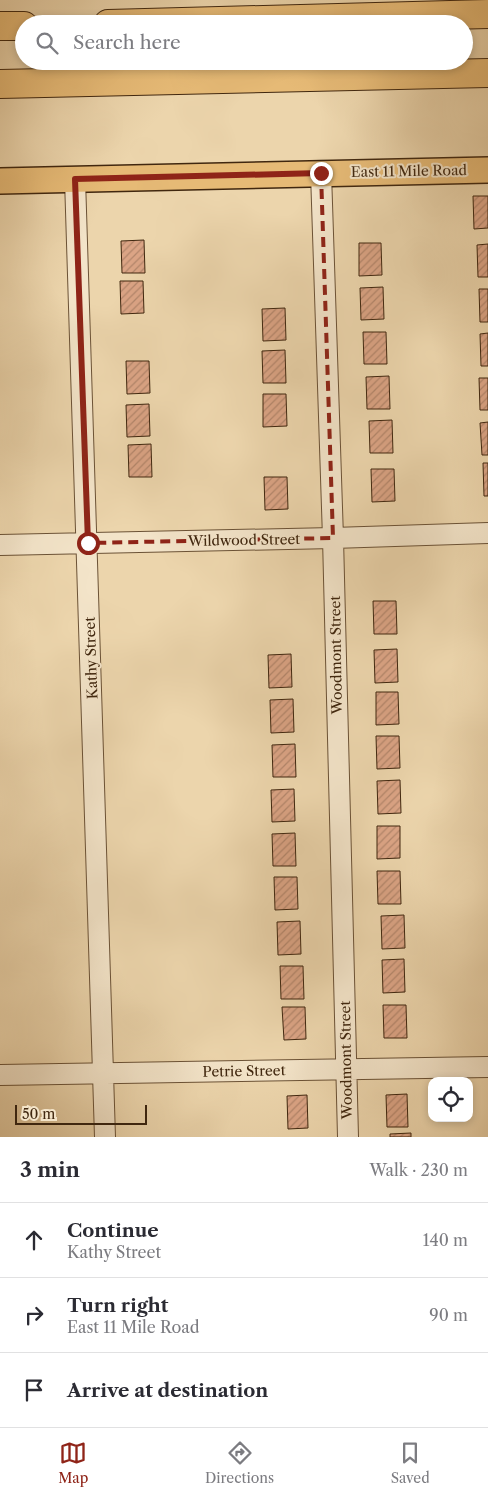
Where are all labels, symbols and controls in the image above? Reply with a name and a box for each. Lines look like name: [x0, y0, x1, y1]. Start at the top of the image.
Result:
search box: [15, 15, 473, 70]
icon: search: [33, 29, 61, 57]
text: Search here: [73, 31, 181, 54]
street label: East 11 Mile Road: [351, 161, 468, 181]
route end: [310, 162, 333, 185]
street label: Wildwood Street: [187, 530, 300, 550]
route start: [77, 532, 100, 555]
street label: Woodmont Street: [326, 596, 346, 715]
street label: Kathy Street: [81, 616, 101, 699]
street label: Woodmont Street: [336, 1001, 356, 1120]
street label: Petrie Street: [202, 1061, 286, 1081]
map controls: [428, 1077, 473, 1122]
button: locate: [428, 1077, 473, 1122]
scale bar: [15, 1102, 148, 1125]
text: 50 m: [22, 1105, 55, 1123]
text: 3 min: [20, 1157, 80, 1182]
text: Walk · 230 m: [369, 1160, 468, 1180]
text: Continue: [67, 1219, 159, 1242]
icon: ahead: [20, 1226, 48, 1254]
text: 140 m: [423, 1230, 468, 1250]
text: Kathy Street: [67, 1242, 161, 1262]
text: Turn right: [67, 1294, 168, 1317]
icon: right: [20, 1301, 48, 1329]
text: 90 m: [429, 1305, 468, 1325]
text: East 11 Mile Road: [67, 1317, 200, 1337]
icon: arrive: [20, 1376, 48, 1404]
text: Arrive at destination: [67, 1379, 268, 1402]
tab: Map: [58, 1439, 88, 1487]
tab: Directions: [205, 1439, 274, 1487]
tab: Saved: [391, 1439, 430, 1487]

